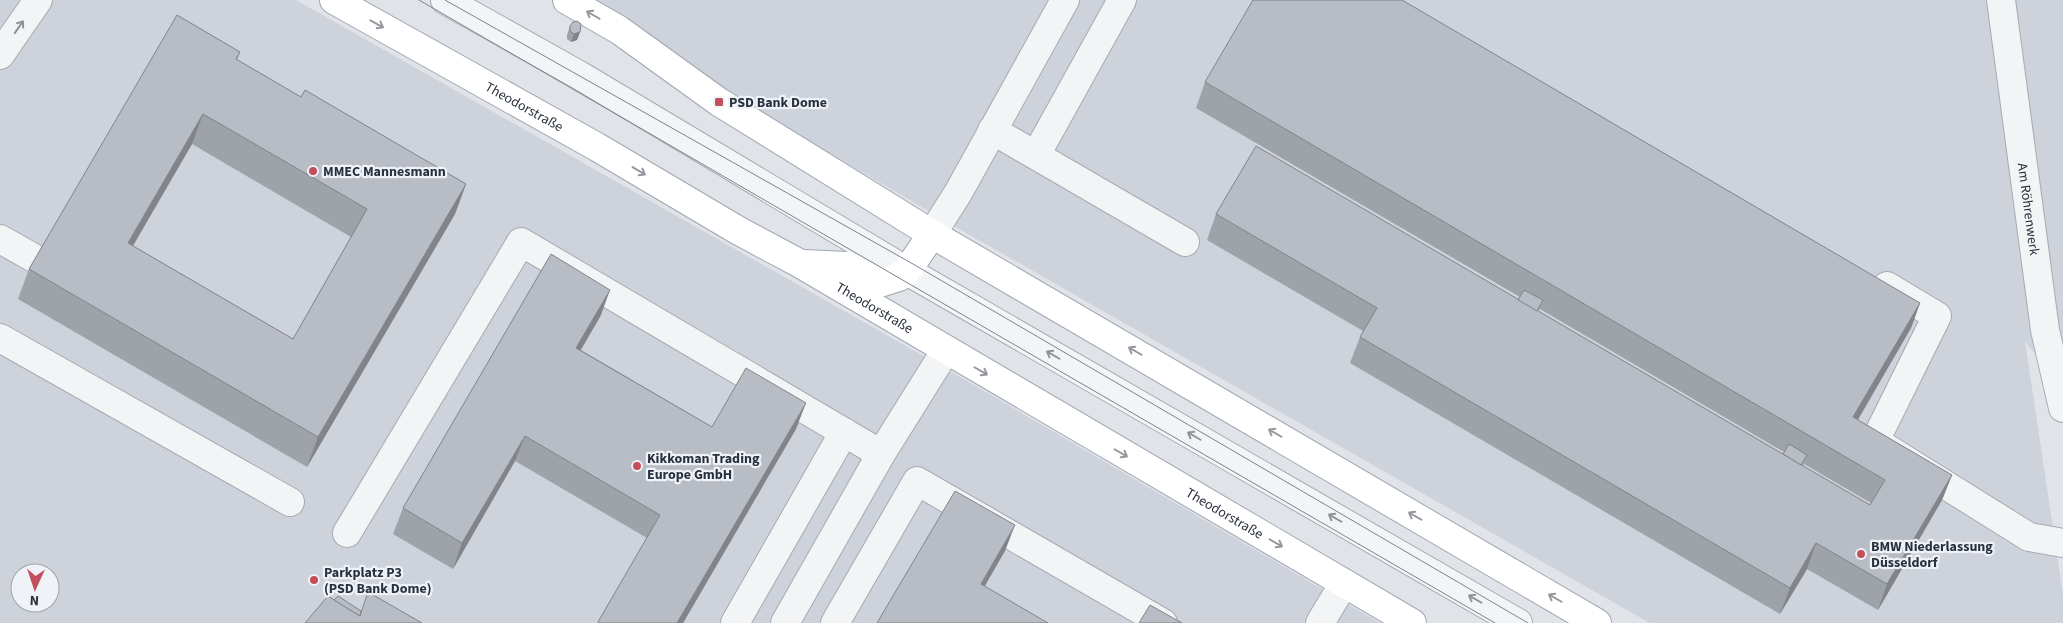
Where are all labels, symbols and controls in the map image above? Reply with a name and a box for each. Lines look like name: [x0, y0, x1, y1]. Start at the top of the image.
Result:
one-way arrow: [586, 10, 600, 20]
one-way arrow: [369, 19, 383, 29]
one-way arrow: [14, 20, 24, 34]
street label: Theodorstraße: [481, 77, 567, 137]
place label: PSD Bank Dome: [729, 93, 827, 113]
marker: PSD Bank Dome: [713, 96, 725, 108]
place label: MMEC Mannesmann: [323, 162, 446, 182]
street label: Am Röhrenwerk: [2012, 162, 2044, 257]
marker: MMEC Mannesmann: [307, 165, 319, 177]
one-way arrow: [631, 167, 645, 177]
street label: Theodorstraße: [832, 278, 917, 339]
one-way arrow: [1127, 346, 1142, 356]
one-way arrow: [1046, 350, 1061, 360]
one-way arrow: [973, 366, 987, 376]
one-way arrow: [1268, 428, 1283, 438]
one-way arrow: [1187, 431, 1201, 441]
one-way arrow: [1113, 448, 1128, 458]
place label: Kikkoman Trading Europe GmbH: [647, 449, 760, 485]
marker: Kikkoman Trading Europe GmbH: [631, 460, 643, 472]
street label: Theodorstraße: [1182, 483, 1267, 545]
one-way arrow: [1408, 510, 1423, 520]
one-way arrow: [1328, 512, 1342, 522]
place label: BMW Niederlassung Düsseldorf: [1871, 537, 1993, 573]
one-way arrow: [1269, 539, 1283, 549]
marker: BMW Niederlassung Düsseldorf: [1855, 548, 1867, 560]
north arrow: [10, 563, 60, 613]
place label: Parkplatz P3 (PSD Bank Dome): [324, 563, 432, 599]
marker: Parkplatz P3 (PSD Bank Dome): [308, 574, 320, 586]
text: N: [29, 590, 40, 610]
one-way arrow: [1469, 593, 1483, 603]
one-way arrow: [1549, 593, 1563, 603]

